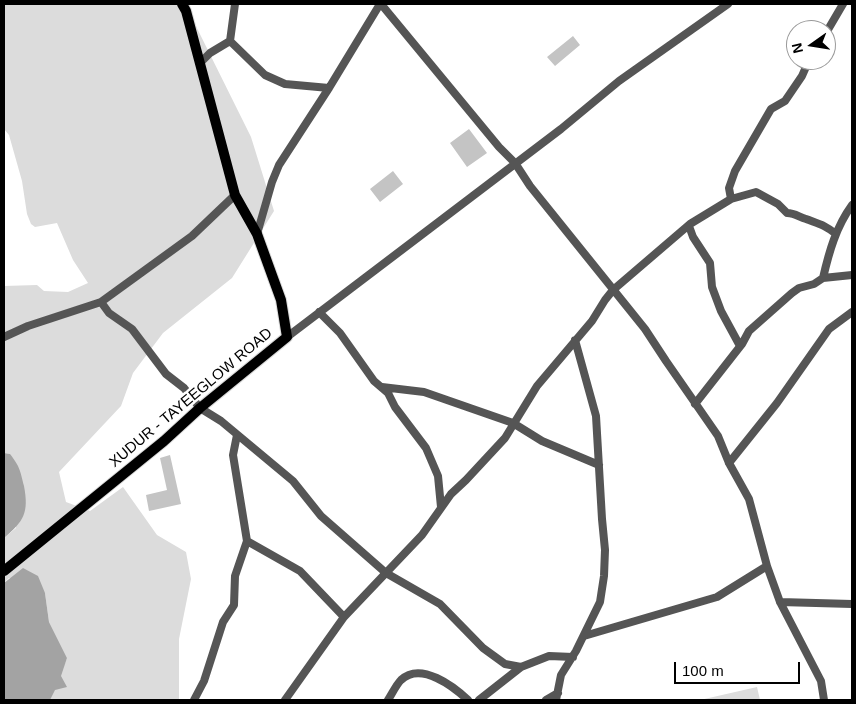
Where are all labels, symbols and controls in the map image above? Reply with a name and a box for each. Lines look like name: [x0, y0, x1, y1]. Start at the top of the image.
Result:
north arrow: [786, 20, 836, 70]
text: N: [788, 41, 806, 55]
street label: XUDUR - TAYEEGLOW ROAD: [106, 325, 276, 471]
scale bar: [676, 652, 802, 684]
text: 100 m: [682, 662, 724, 679]

